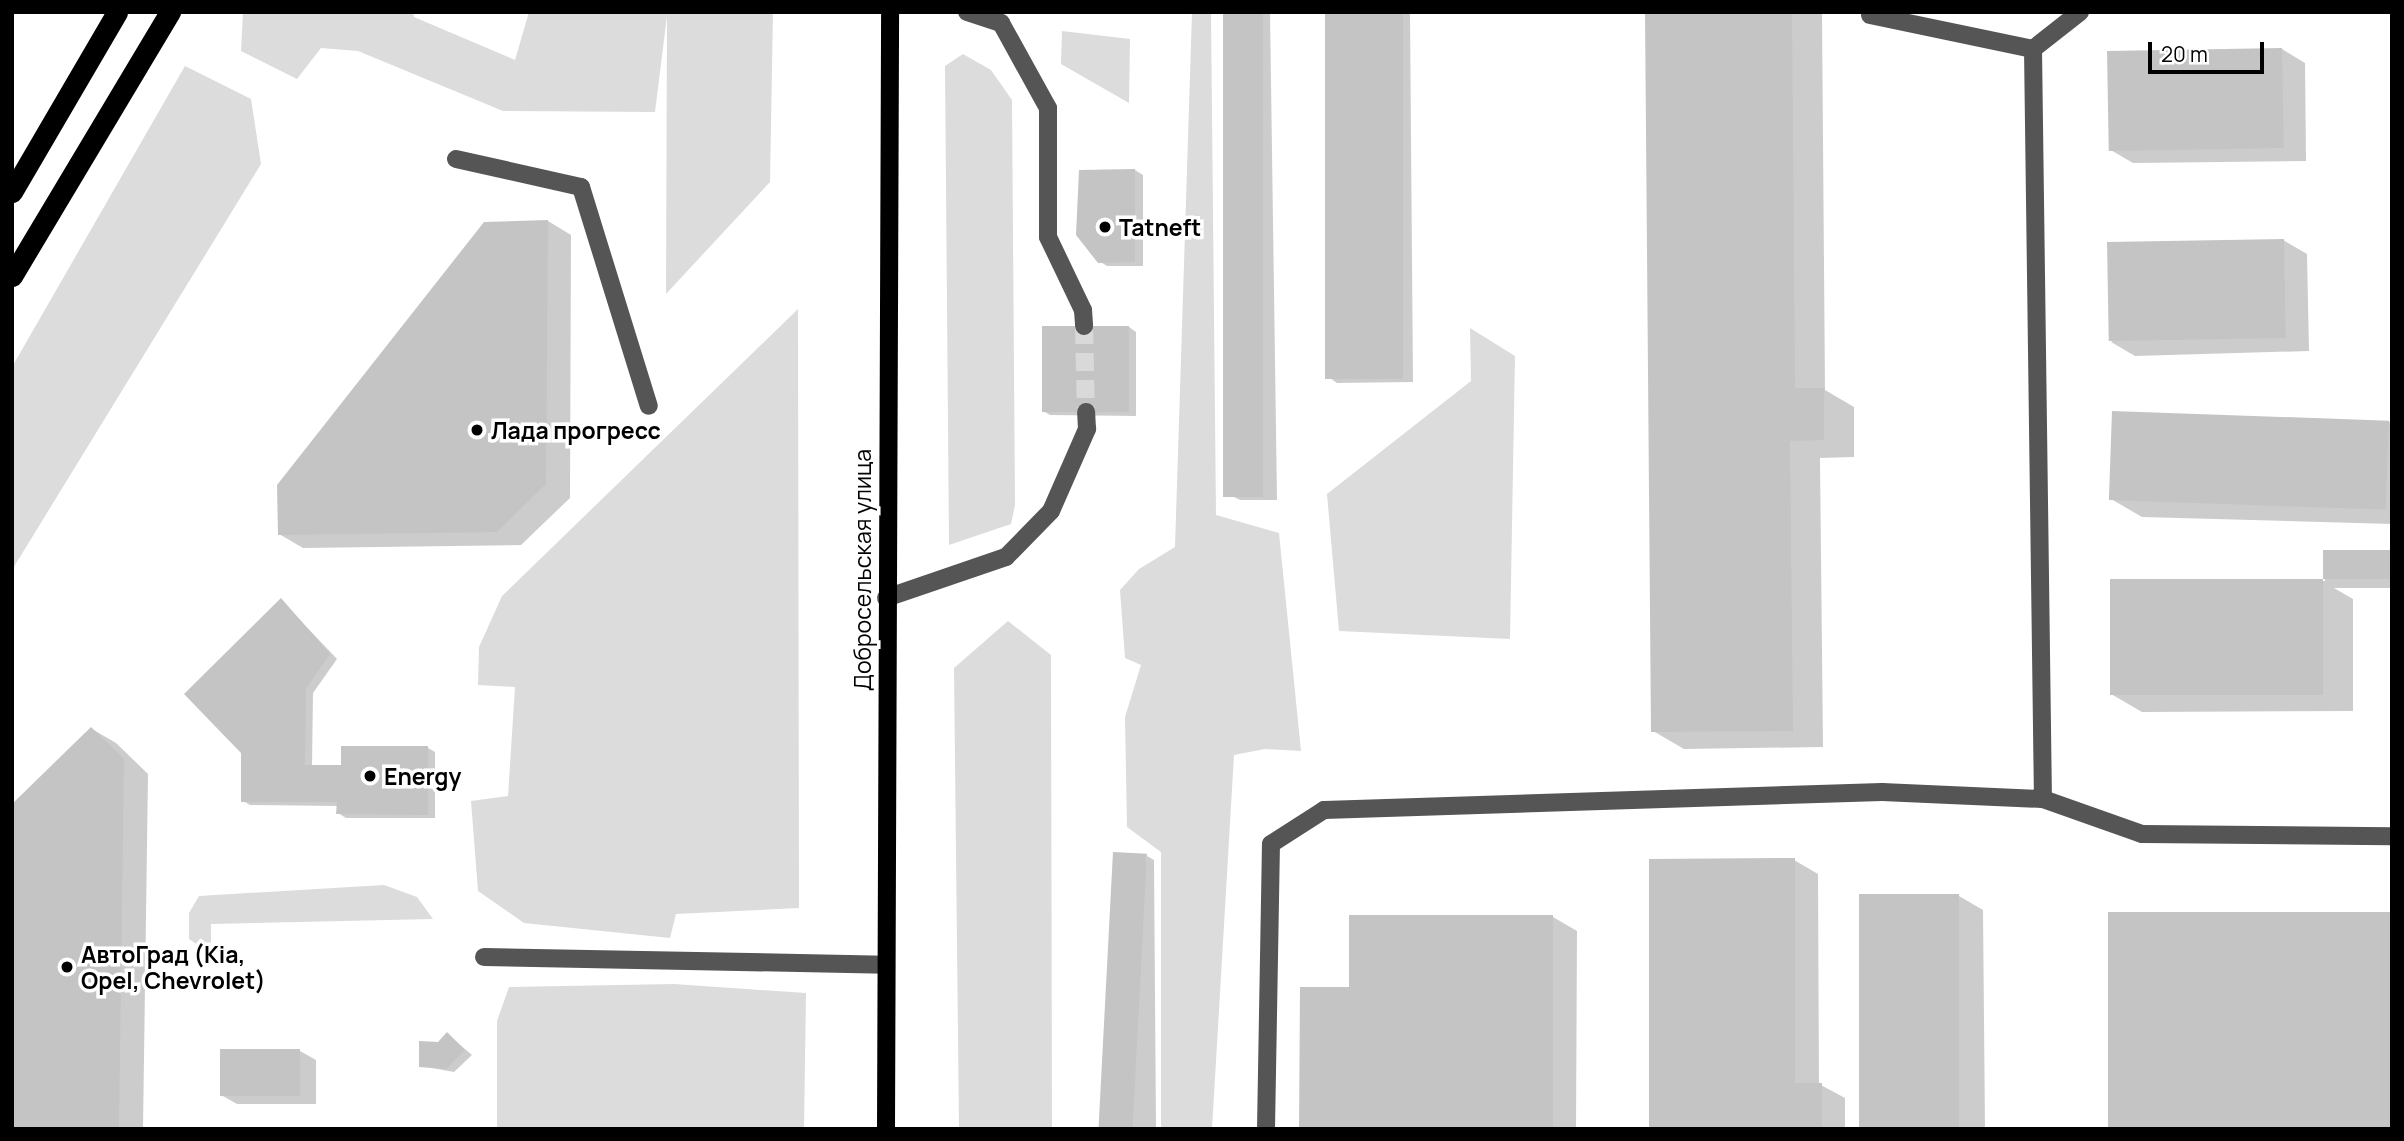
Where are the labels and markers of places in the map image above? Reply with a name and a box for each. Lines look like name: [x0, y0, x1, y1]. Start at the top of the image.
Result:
place label: Tatneft: [1119, 213, 1201, 241]
marker: Tatneft: [1097, 219, 1113, 235]
place label: Лада прогресс: [491, 416, 661, 444]
marker: Лада прогресс: [469, 422, 485, 438]
place label: Energy: [384, 762, 461, 790]
marker: Energy: [362, 768, 378, 784]
place label: АвтоГрад (Kia, Opel, Chevrolet): [81, 940, 266, 994]
marker: АвтоГрад (Kia, Opel, Chevrolet): [59, 959, 75, 975]

